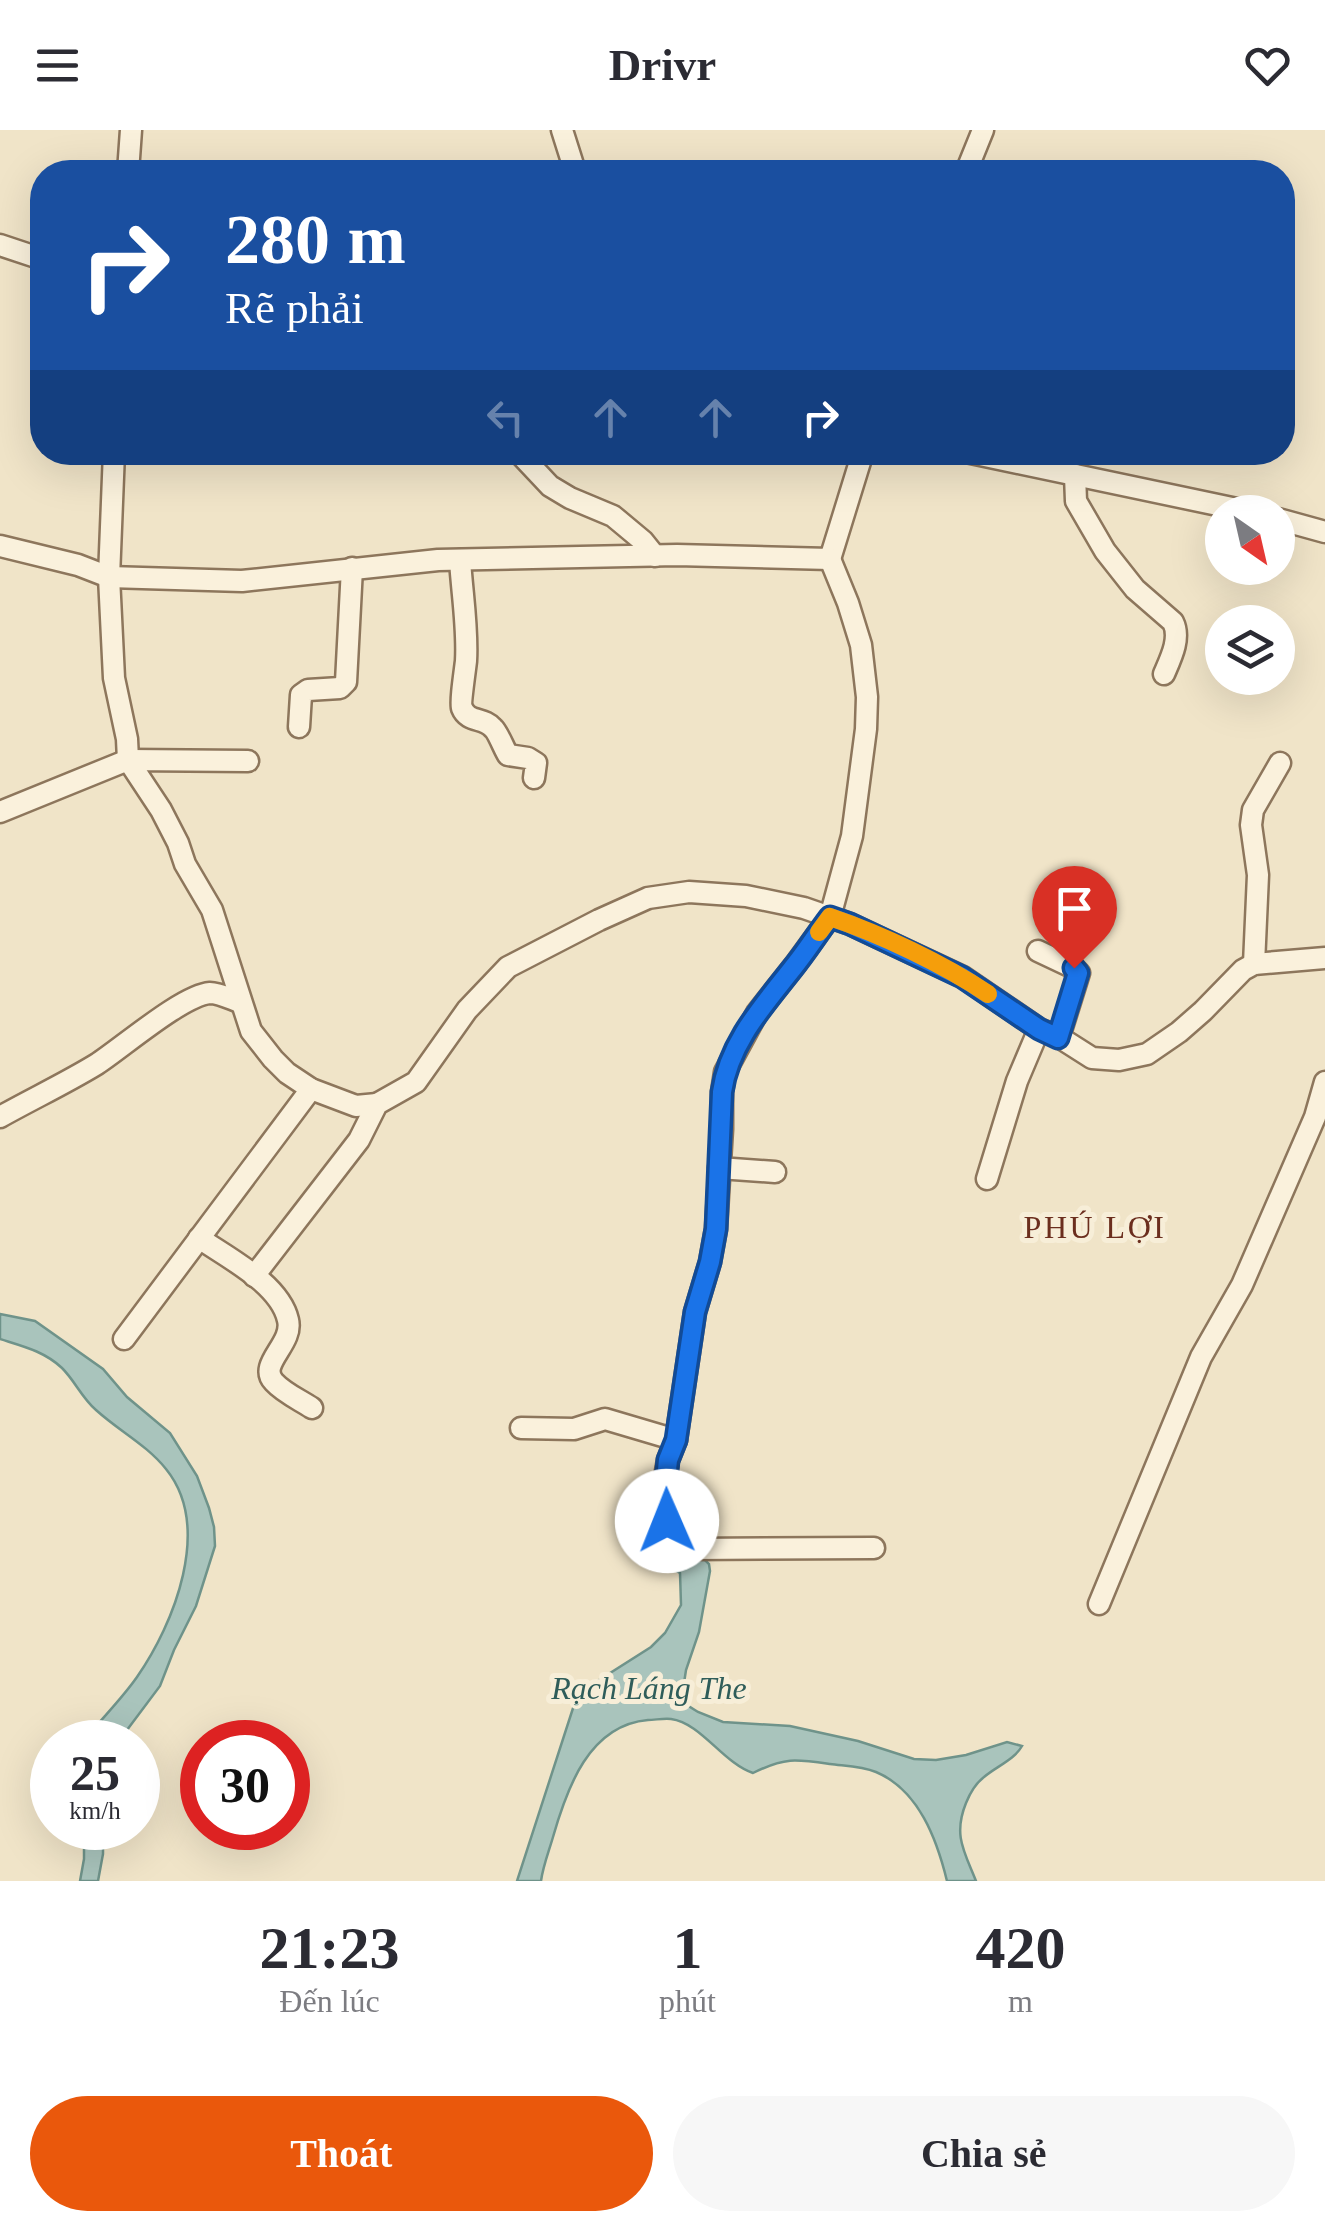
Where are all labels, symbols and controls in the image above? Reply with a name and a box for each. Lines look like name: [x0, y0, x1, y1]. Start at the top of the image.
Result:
icon: menu: [30, 38, 85, 93]
icon: heart: [1240, 38, 1295, 93]
text: Drivr: [609, 40, 716, 90]
icon: right: [60, 200, 190, 330]
text: 280 m: [225, 201, 406, 278]
text: Rẽ phải: [225, 283, 364, 333]
icon: left: [478, 390, 533, 445]
icon: ahead: [583, 390, 638, 445]
icon: ahead: [688, 390, 743, 445]
icon: right: [793, 390, 848, 445]
north arrow: [1205, 495, 1295, 585]
map controls: [1205, 495, 1295, 695]
button: layers: [1205, 605, 1295, 695]
pin: [1032, 866, 1117, 969]
icon: arrive: [1047, 881, 1102, 936]
district label: PHÚ LỢI: [1024, 1209, 1166, 1245]
position arrow: [615, 1469, 719, 1573]
water label: Rạch Láng The: [550, 1670, 747, 1706]
speed limit sign: 30: [180, 1720, 310, 1850]
text: 25: [70, 1745, 120, 1801]
text: km/h: [69, 1797, 121, 1824]
text: 21:23: [260, 1915, 400, 1981]
text: 1: [672, 1915, 702, 1981]
text: 420: [975, 1915, 1065, 1981]
text: Đến lúc: [279, 1983, 380, 2019]
text: phút: [659, 1983, 716, 2019]
text: m: [1008, 1983, 1033, 2019]
button: Thoát: [30, 2096, 653, 2211]
button: Chia sẻ: [673, 2096, 1295, 2211]

